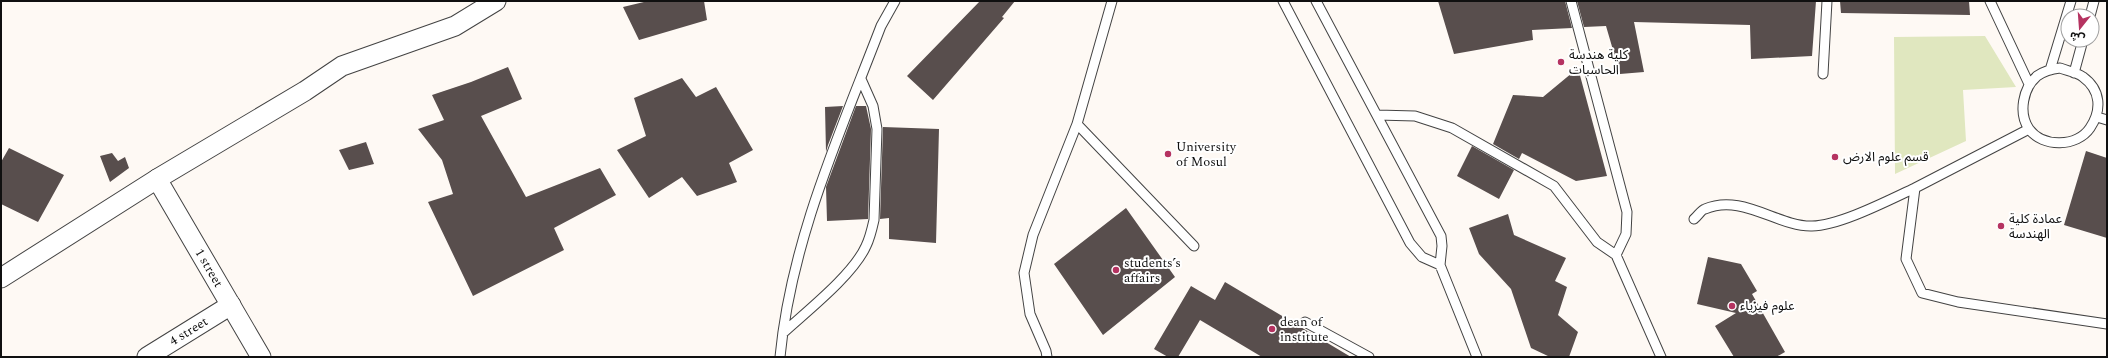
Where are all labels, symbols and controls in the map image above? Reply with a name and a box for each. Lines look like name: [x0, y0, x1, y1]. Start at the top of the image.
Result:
north arrow: [2060, 8, 2100, 48]
text: ش: [2068, 27, 2087, 47]
place label: كلية هندسة الحاسبات: [1569, 45, 1629, 80]
marker: كلية هندسة الحاسبات: [1556, 57, 1566, 67]
place label: University of Mosul: [1176, 137, 1237, 172]
place label: قسم علوم الارض: [1843, 147, 1929, 167]
marker: University of Mosul: [1163, 149, 1173, 159]
marker: قسم علوم الارض: [1830, 152, 1840, 162]
place label: عمادة كلية الهندسة: [2009, 209, 2062, 244]
marker: عمادة كلية الهندسة: [1996, 221, 2006, 231]
street label: 1 street: [190, 245, 228, 292]
place label: students’s affairs: [1124, 253, 1181, 288]
marker: students’s affairs: [1111, 265, 1121, 275]
place label: علوم فيزياء: [1740, 296, 1795, 316]
marker: علوم فيزياء: [1727, 301, 1737, 311]
street label: 4 street: [165, 311, 212, 351]
place label: dean of institute: [1280, 312, 1329, 347]
marker: dean of institute: [1267, 324, 1277, 334]

